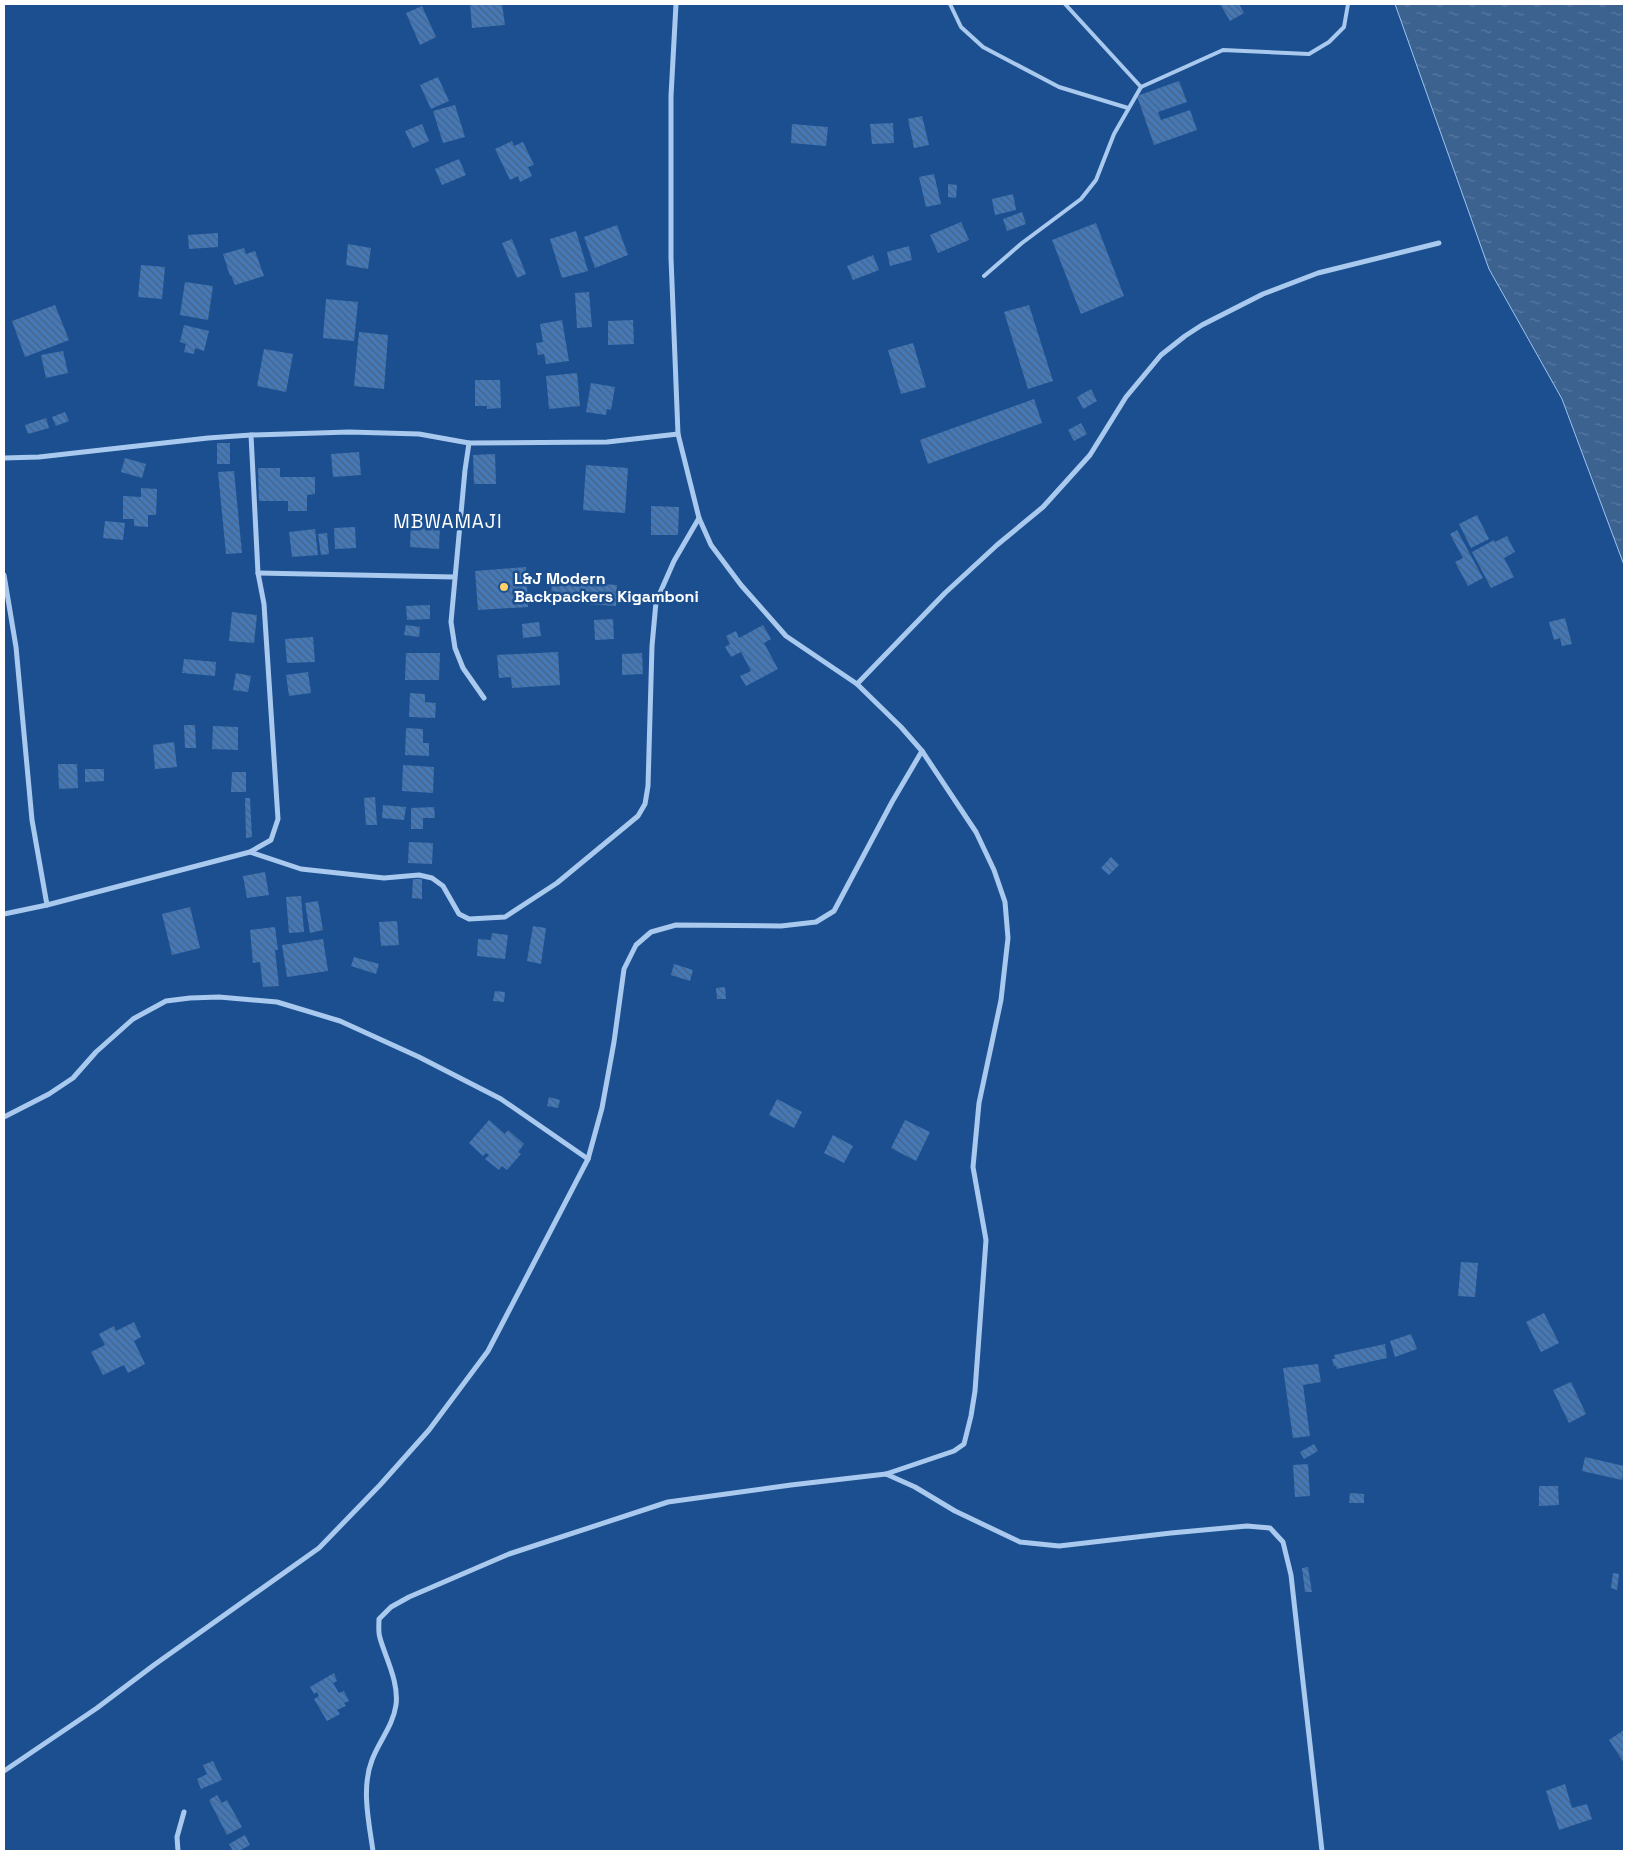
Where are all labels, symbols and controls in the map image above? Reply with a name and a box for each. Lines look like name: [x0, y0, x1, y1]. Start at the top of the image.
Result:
district label: MBWAMAJI: [393, 509, 503, 534]
place label: L&J Modern Backpackers Kigamboni: [514, 568, 699, 607]
marker: L&J Modern Backpackers Kigamboni: [498, 581, 510, 593]

